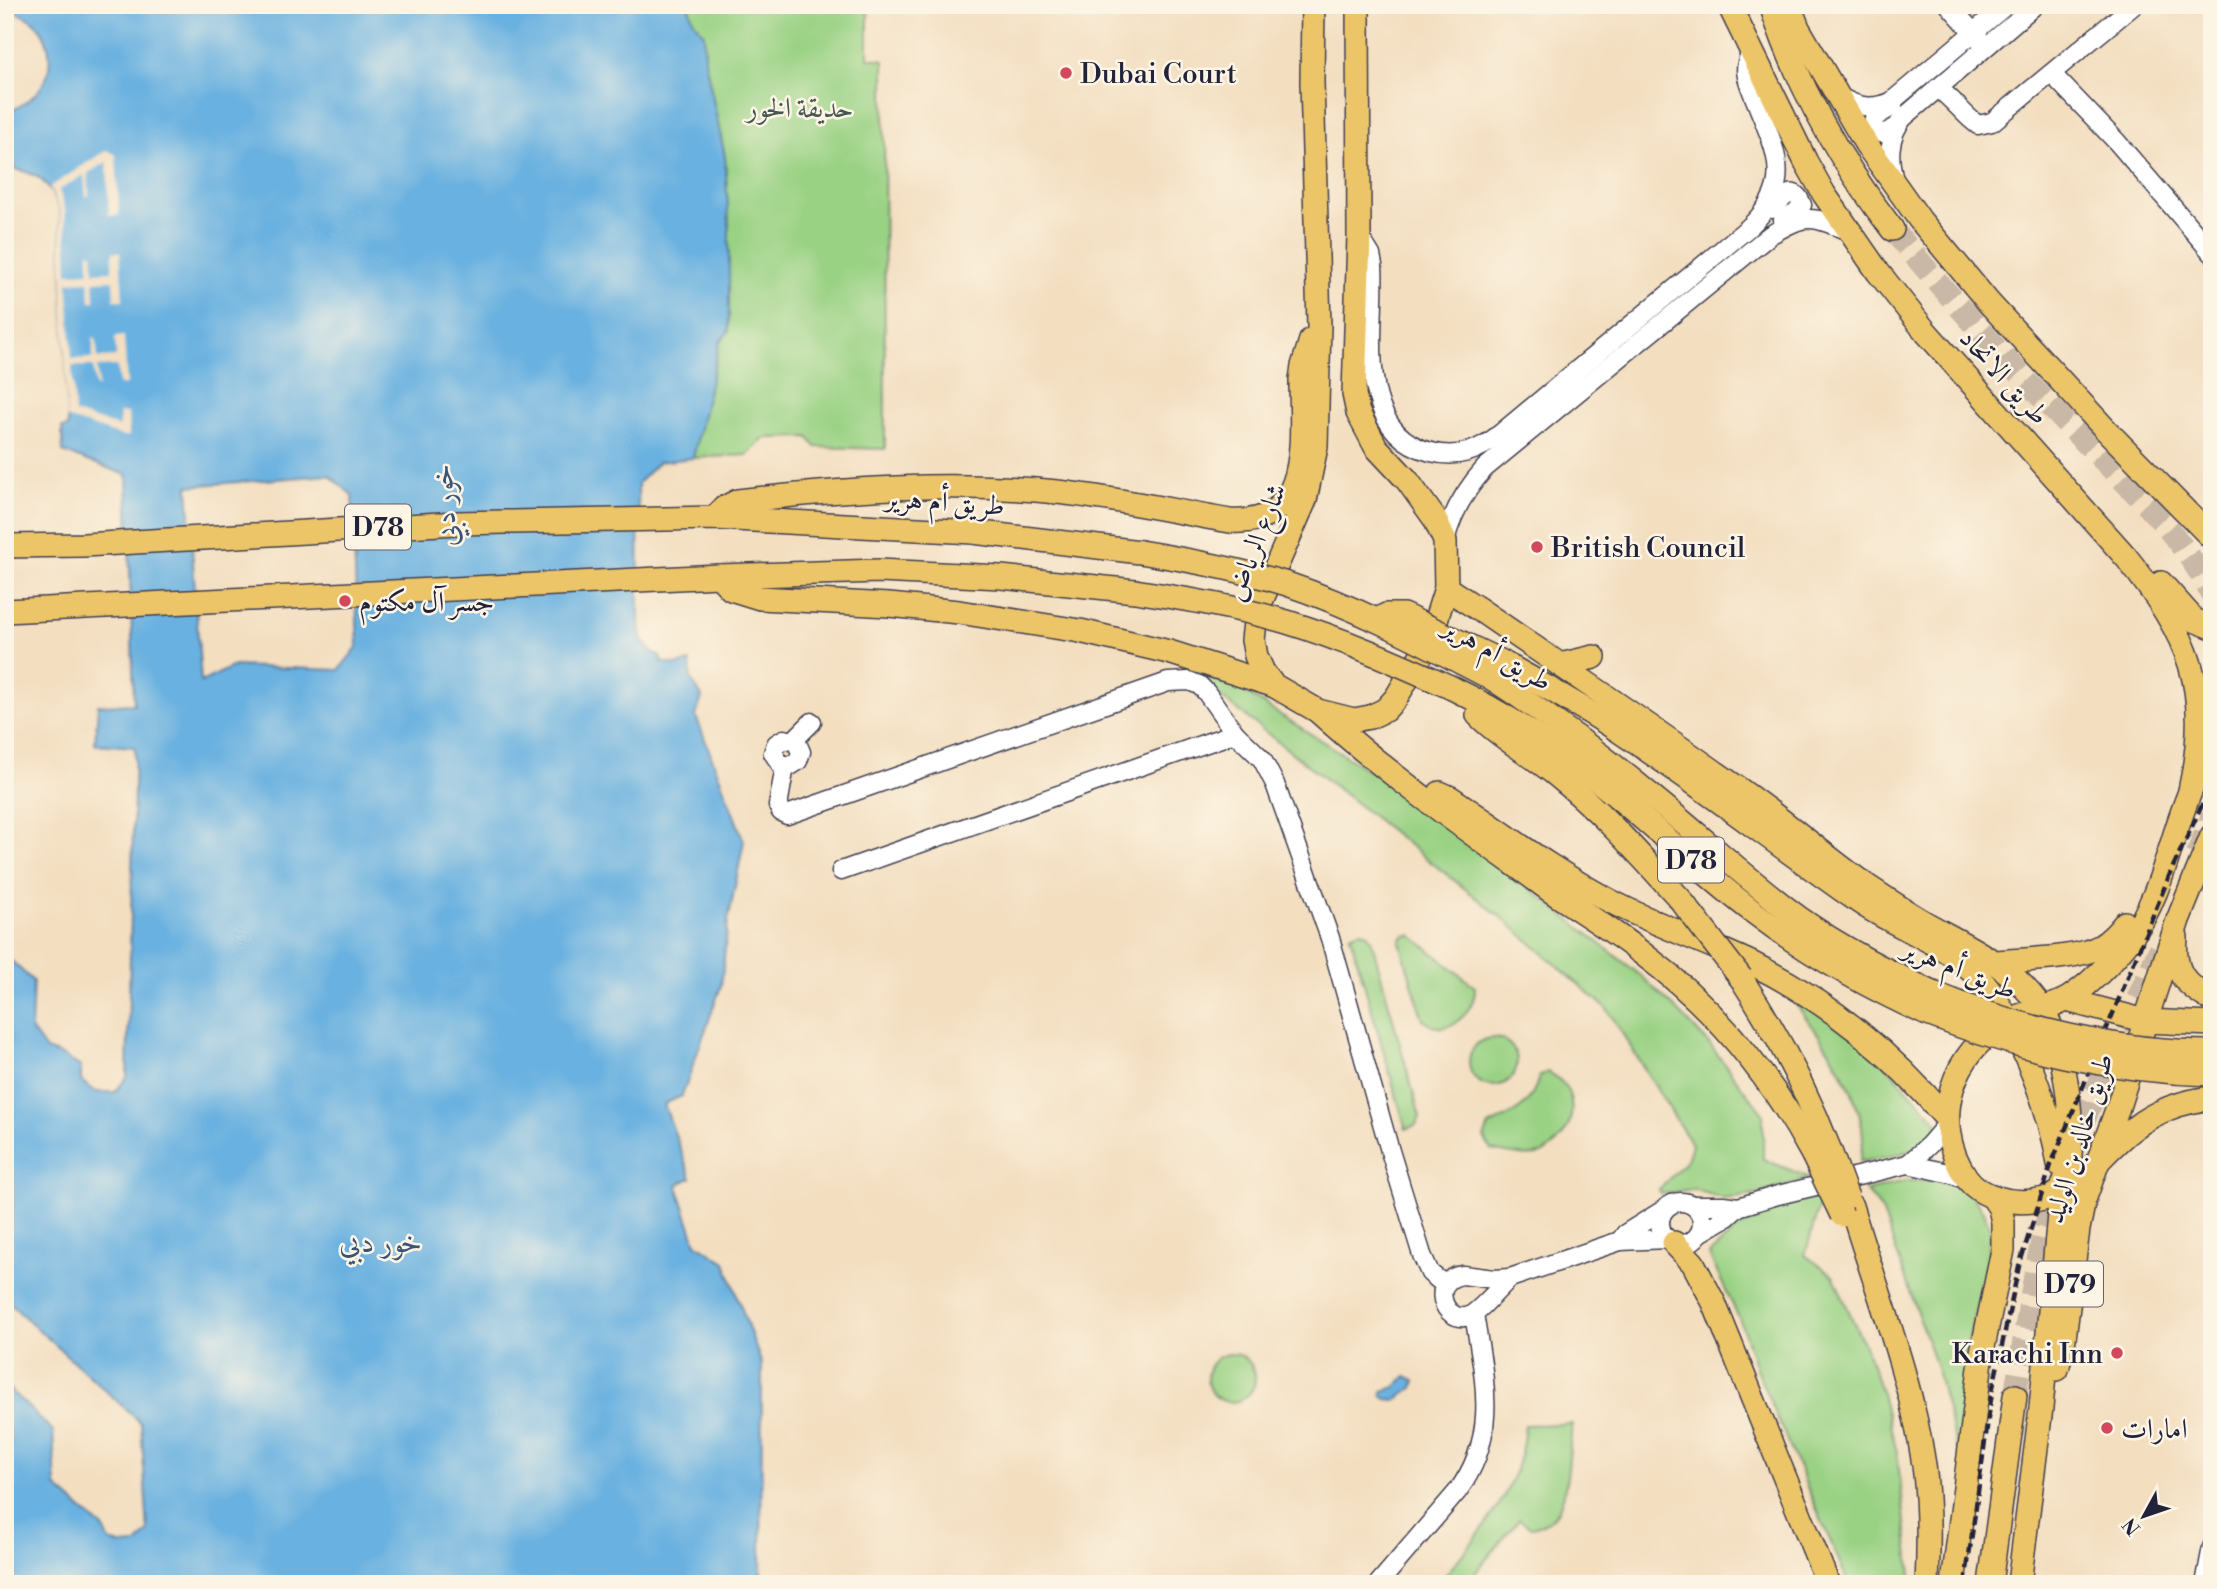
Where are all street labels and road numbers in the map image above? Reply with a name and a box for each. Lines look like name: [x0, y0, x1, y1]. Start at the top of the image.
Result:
street label: طريق الاتحاد: [1951, 321, 2056, 433]
street label: طريق أم هرير: [880, 478, 1006, 530]
street label: شارع الرياض: [1218, 478, 1300, 608]
road number: D78: [345, 505, 411, 550]
street label: طريق أم هرير: [1431, 605, 1559, 705]
road number: D78: [1658, 838, 1724, 882]
street label: طريق أم هرير: [1892, 927, 2023, 1014]
street label: طريق خالد بن الوليد: [2037, 1049, 2122, 1228]
road number: D79: [2037, 1261, 2103, 1306]

